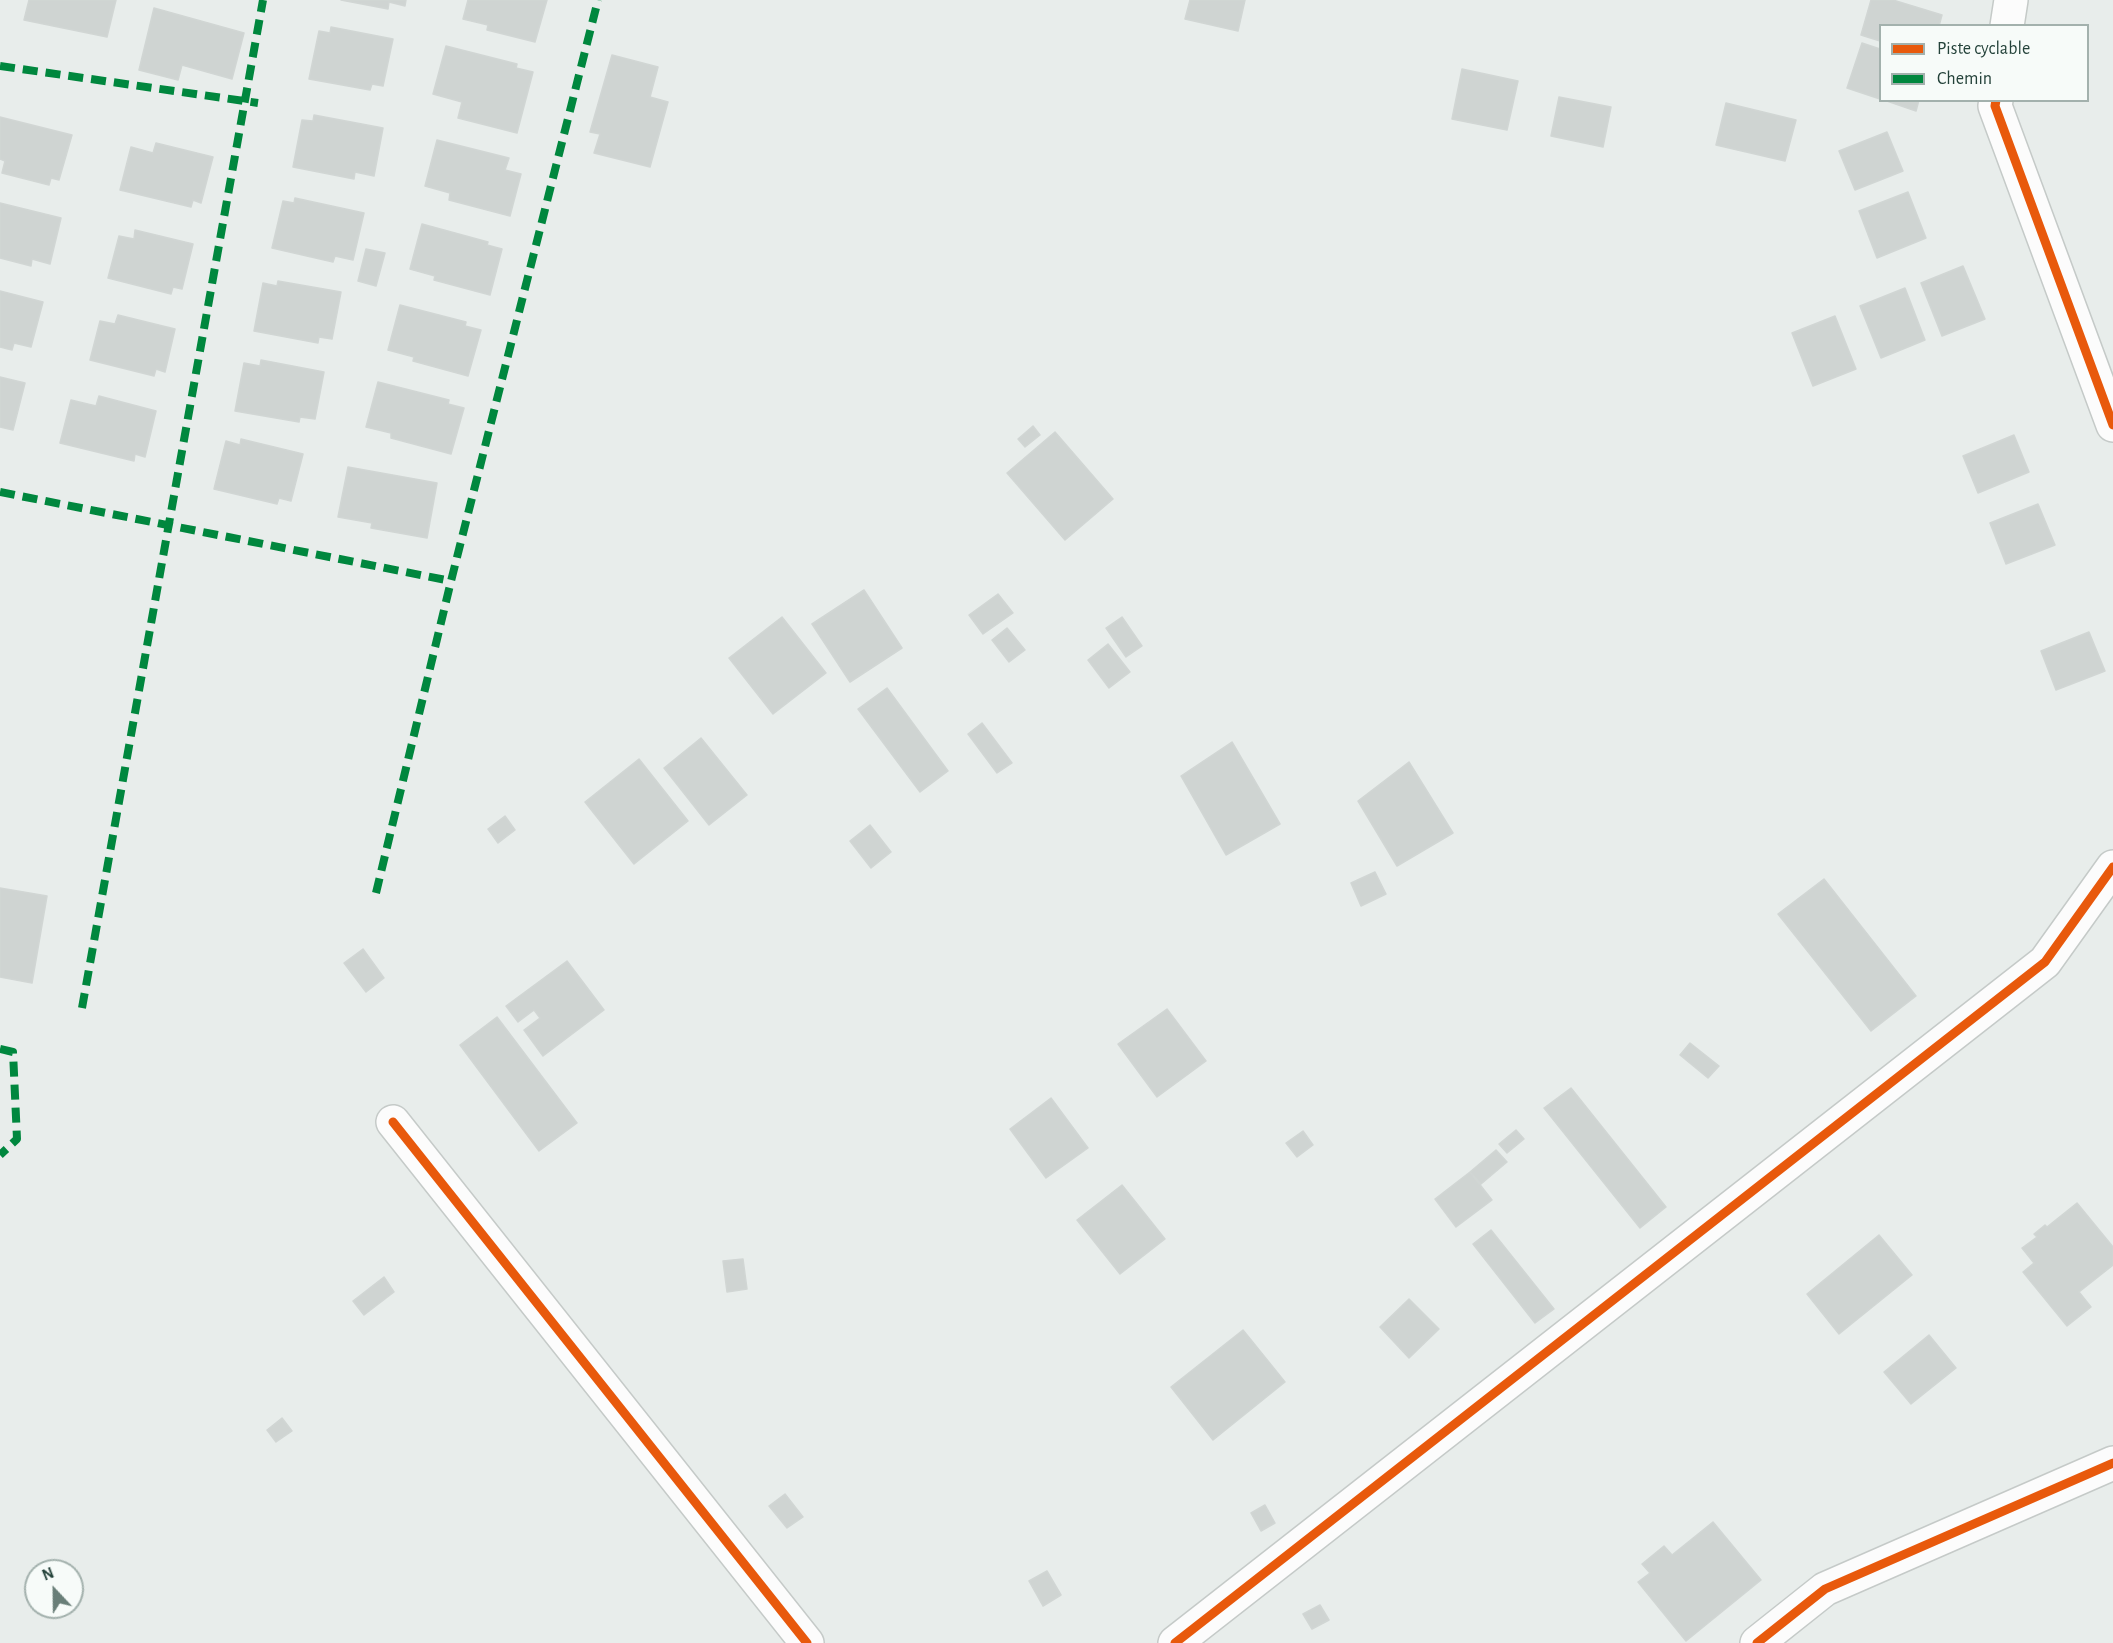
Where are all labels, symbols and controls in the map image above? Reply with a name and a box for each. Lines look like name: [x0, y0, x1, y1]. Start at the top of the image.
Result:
legend: [1879, 24, 2089, 102]
text: Piste cyclable: [1937, 40, 2030, 58]
text: Chemin: [1937, 70, 1992, 88]
north arrow: [24, 1559, 84, 1619]
text: N: [40, 1565, 56, 1584]

